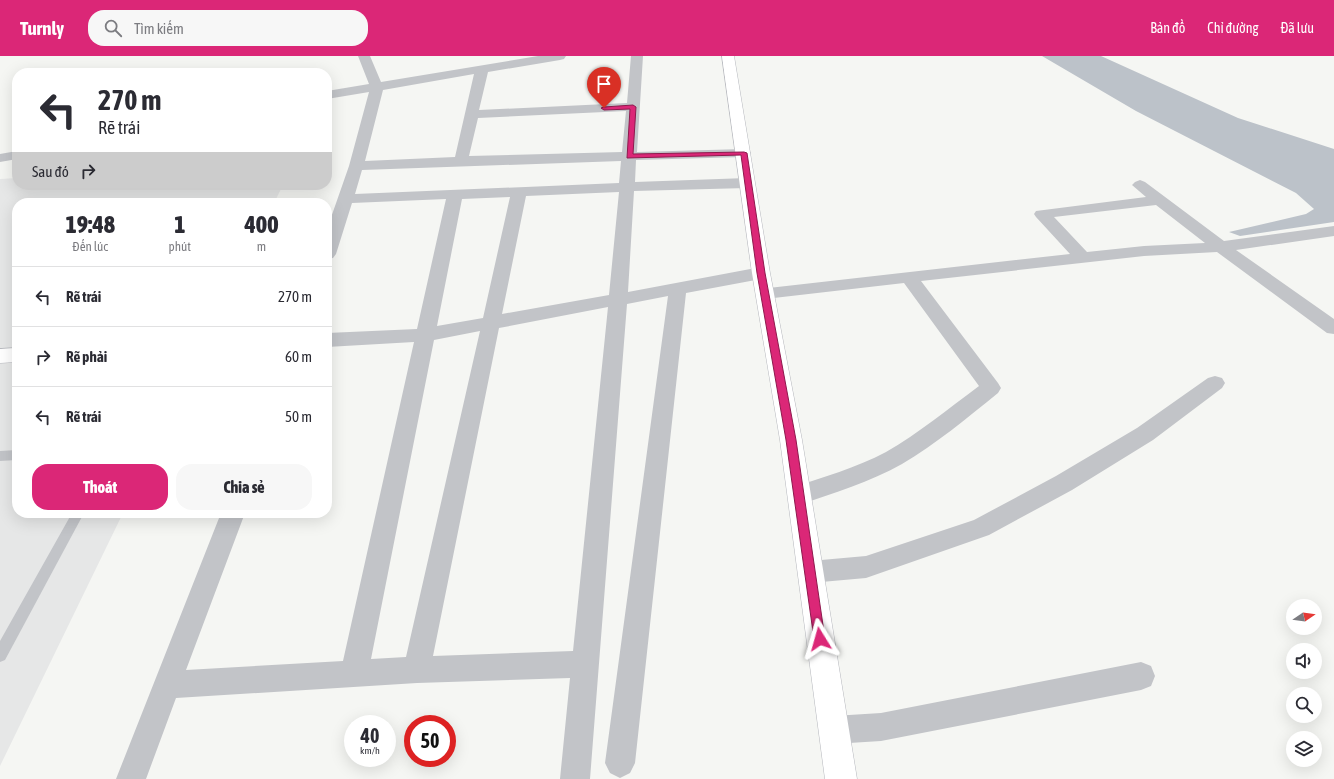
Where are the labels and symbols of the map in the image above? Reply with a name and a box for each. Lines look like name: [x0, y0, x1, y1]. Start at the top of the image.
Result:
pin: [587, 67, 621, 108]
north arrow: [1286, 599, 1322, 635]
position arrow: [799, 618, 841, 660]
speed limit sign: 50: [404, 715, 456, 767]

